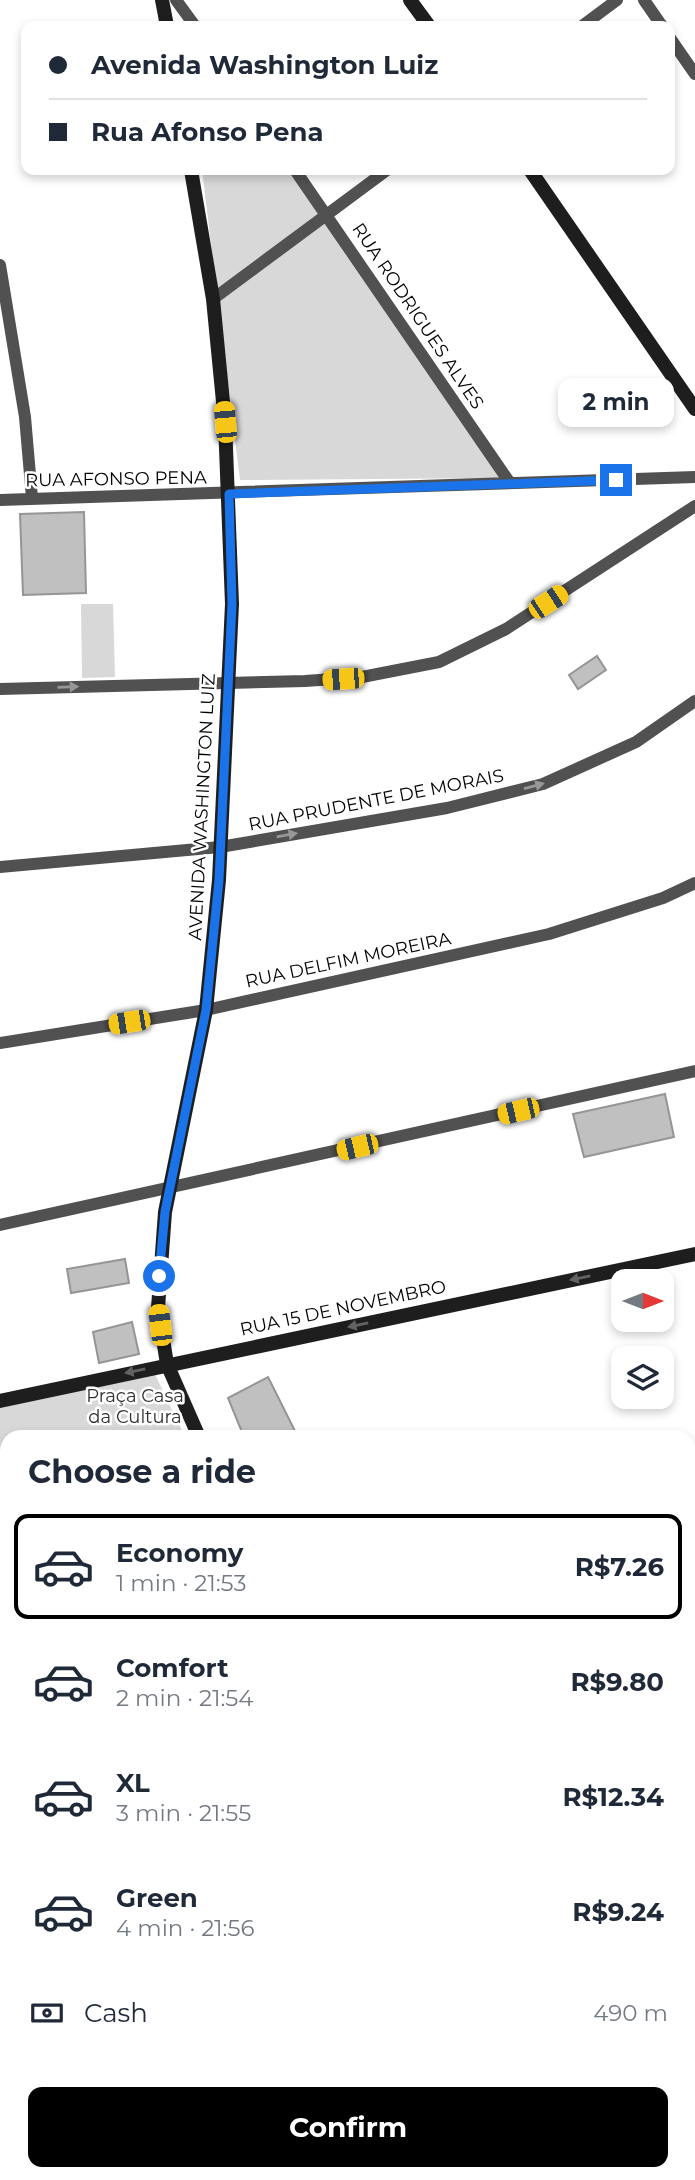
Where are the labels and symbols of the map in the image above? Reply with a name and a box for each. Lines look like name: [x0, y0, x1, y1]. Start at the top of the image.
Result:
street label: RUA RODRIGUES ALVES: [347, 219, 489, 413]
callout: 2 min: [558, 378, 674, 428]
car: [213, 400, 238, 444]
route end: [600, 464, 632, 496]
street label: RUA AFONSO PENA: [25, 466, 207, 492]
car: [525, 582, 572, 622]
car: [322, 667, 365, 691]
street label: AVENIDA WASHINGTON LUIZ: [184, 673, 220, 941]
one-way arrow: [57, 681, 79, 692]
street label: RUA PRUDENTE DE MORAIS: [246, 764, 506, 836]
one-way arrow: [524, 780, 546, 791]
one-way arrow: [277, 829, 299, 840]
street label: RUA DELFIM MOREIRA: [243, 927, 453, 993]
car: [107, 1008, 152, 1036]
car: [496, 1096, 541, 1126]
car: [335, 1132, 380, 1162]
route start: [143, 1260, 175, 1292]
north arrow: [611, 1269, 674, 1332]
one-way arrow: [569, 1272, 591, 1283]
street label: RUA 15 DE NOVEMBRO: [238, 1275, 448, 1341]
car: [148, 1303, 173, 1347]
one-way arrow: [347, 1319, 369, 1330]
one-way arrow: [124, 1365, 146, 1376]
park label: Praça Casa da Cultura: [86, 1385, 184, 1428]

